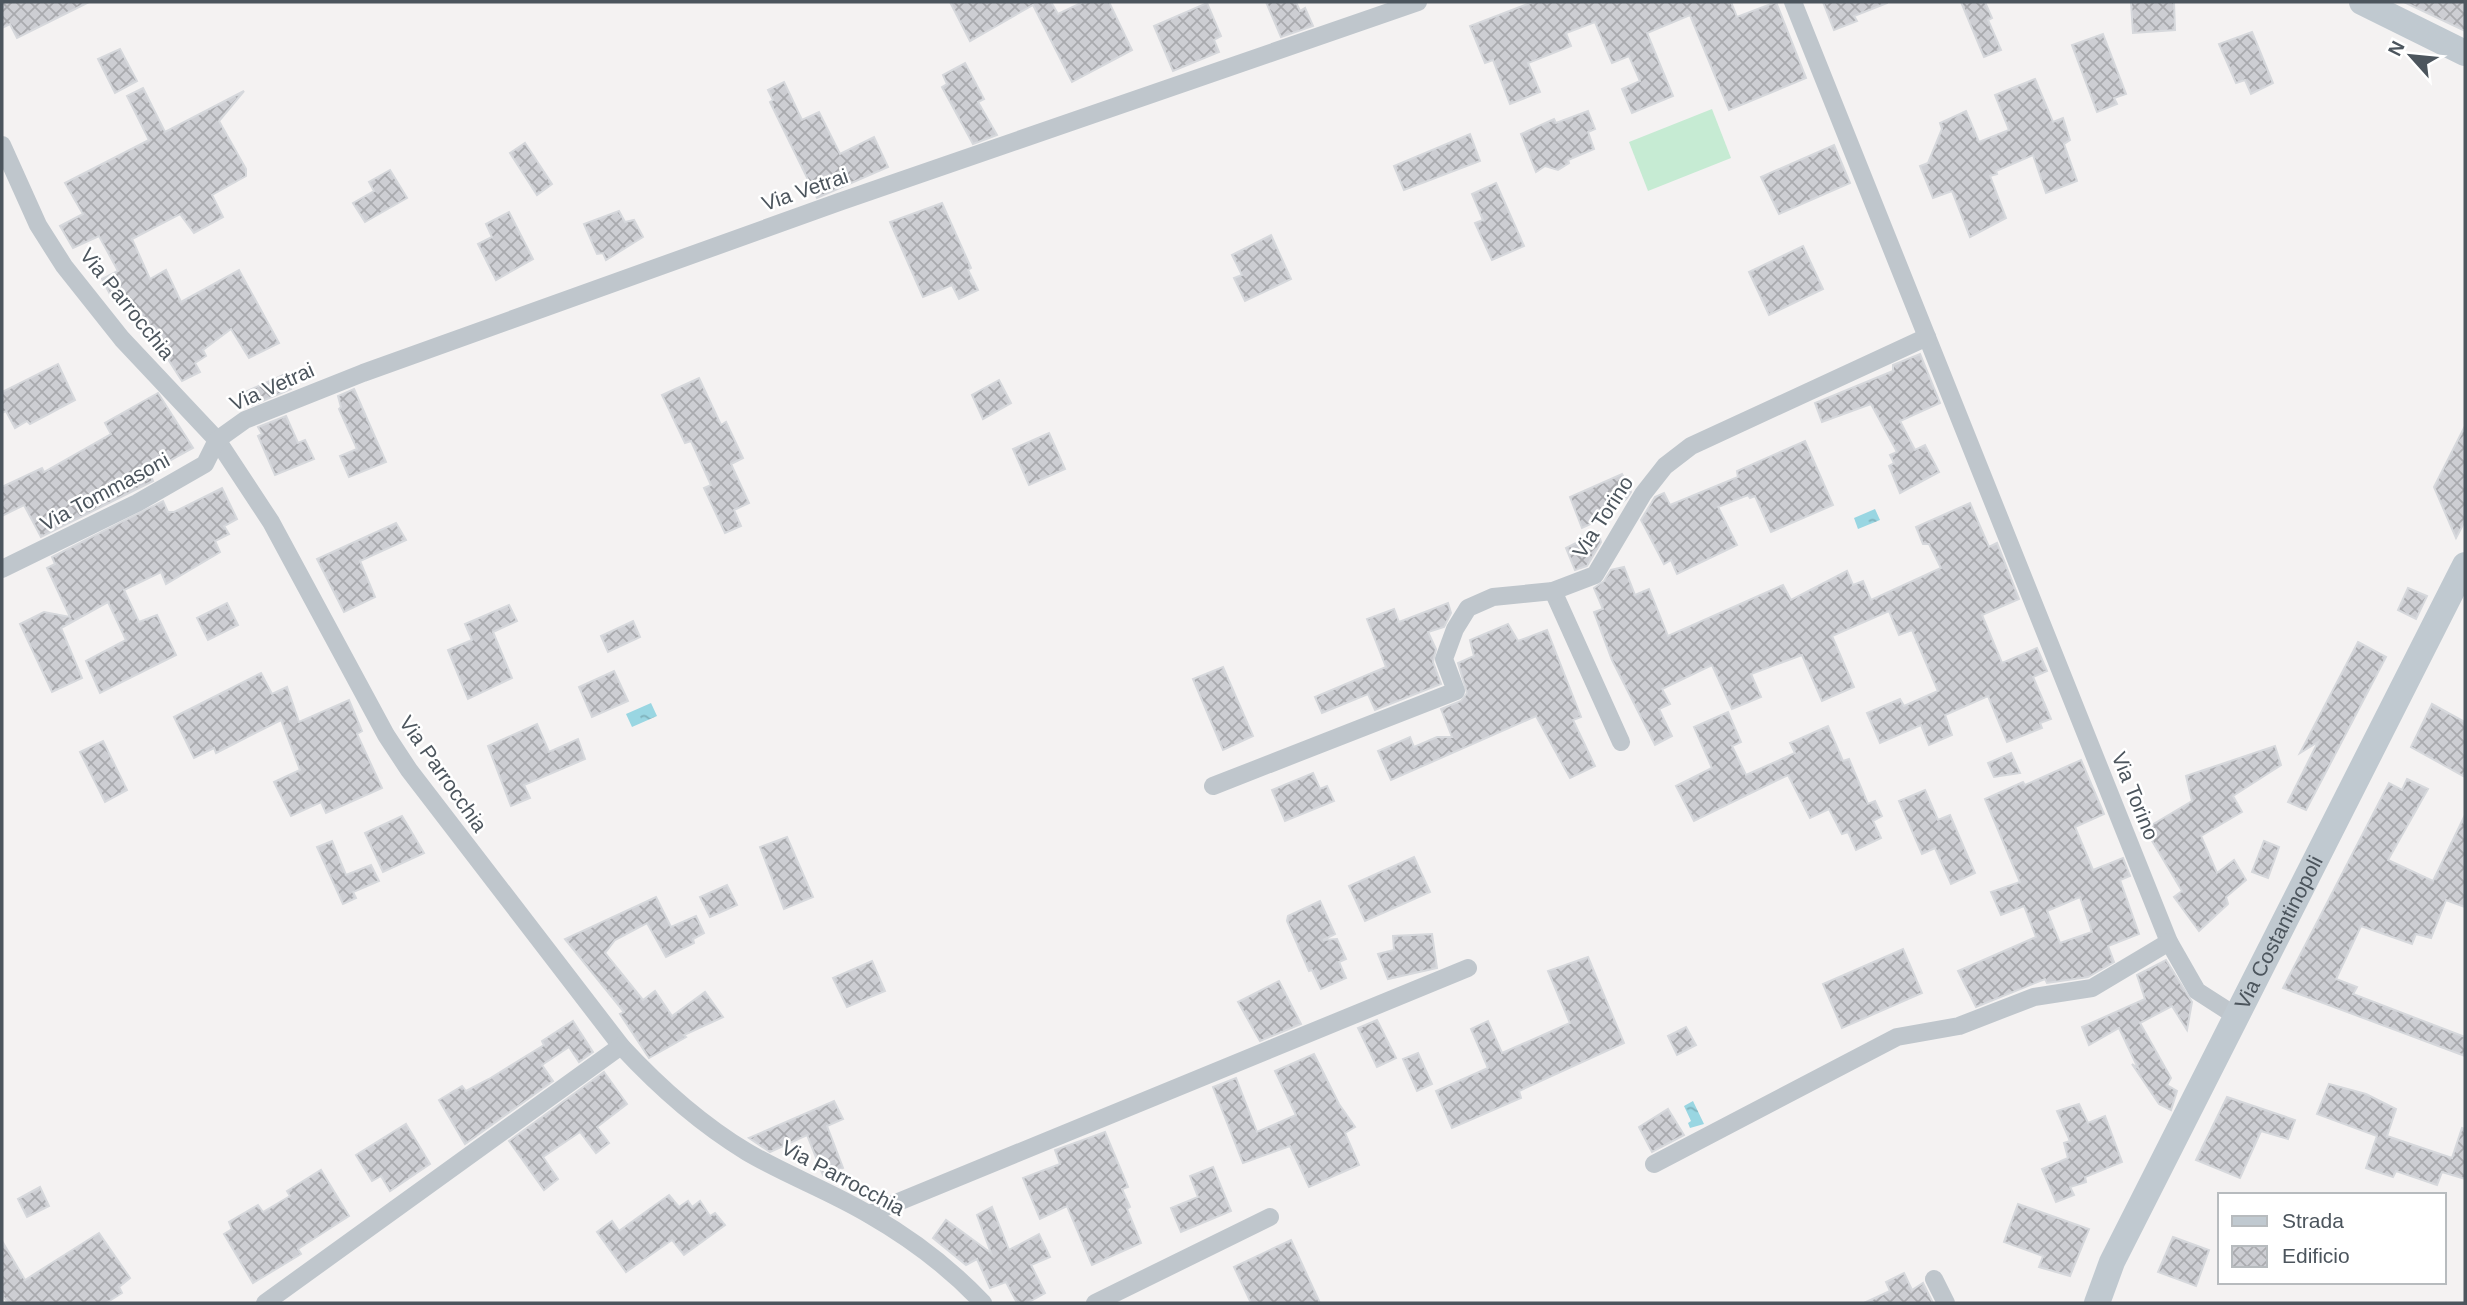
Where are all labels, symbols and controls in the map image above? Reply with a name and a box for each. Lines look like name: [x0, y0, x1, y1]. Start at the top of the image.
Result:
north arrow: [2376, 21, 2446, 91]
text: N: [2384, 38, 2409, 59]
street label: Via Vetrai: [759, 164, 851, 215]
street label: Via Parrocchia: [76, 244, 179, 364]
street label: Via Vetrai: [226, 358, 317, 415]
street label: Via Tommasoni: [36, 448, 173, 535]
street label: Via Torino: [1568, 472, 1637, 562]
street label: Via Parrocchia: [395, 711, 492, 836]
street label: Via Torino: [2107, 749, 2163, 843]
street label: Via Costantinopoli: [2230, 852, 2327, 1013]
street label: Via Parrocchia: [778, 1135, 909, 1220]
legend: [2218, 1193, 2446, 1284]
text: Strada: [2282, 1209, 2344, 1232]
text: Edificio: [2282, 1244, 2350, 1267]

